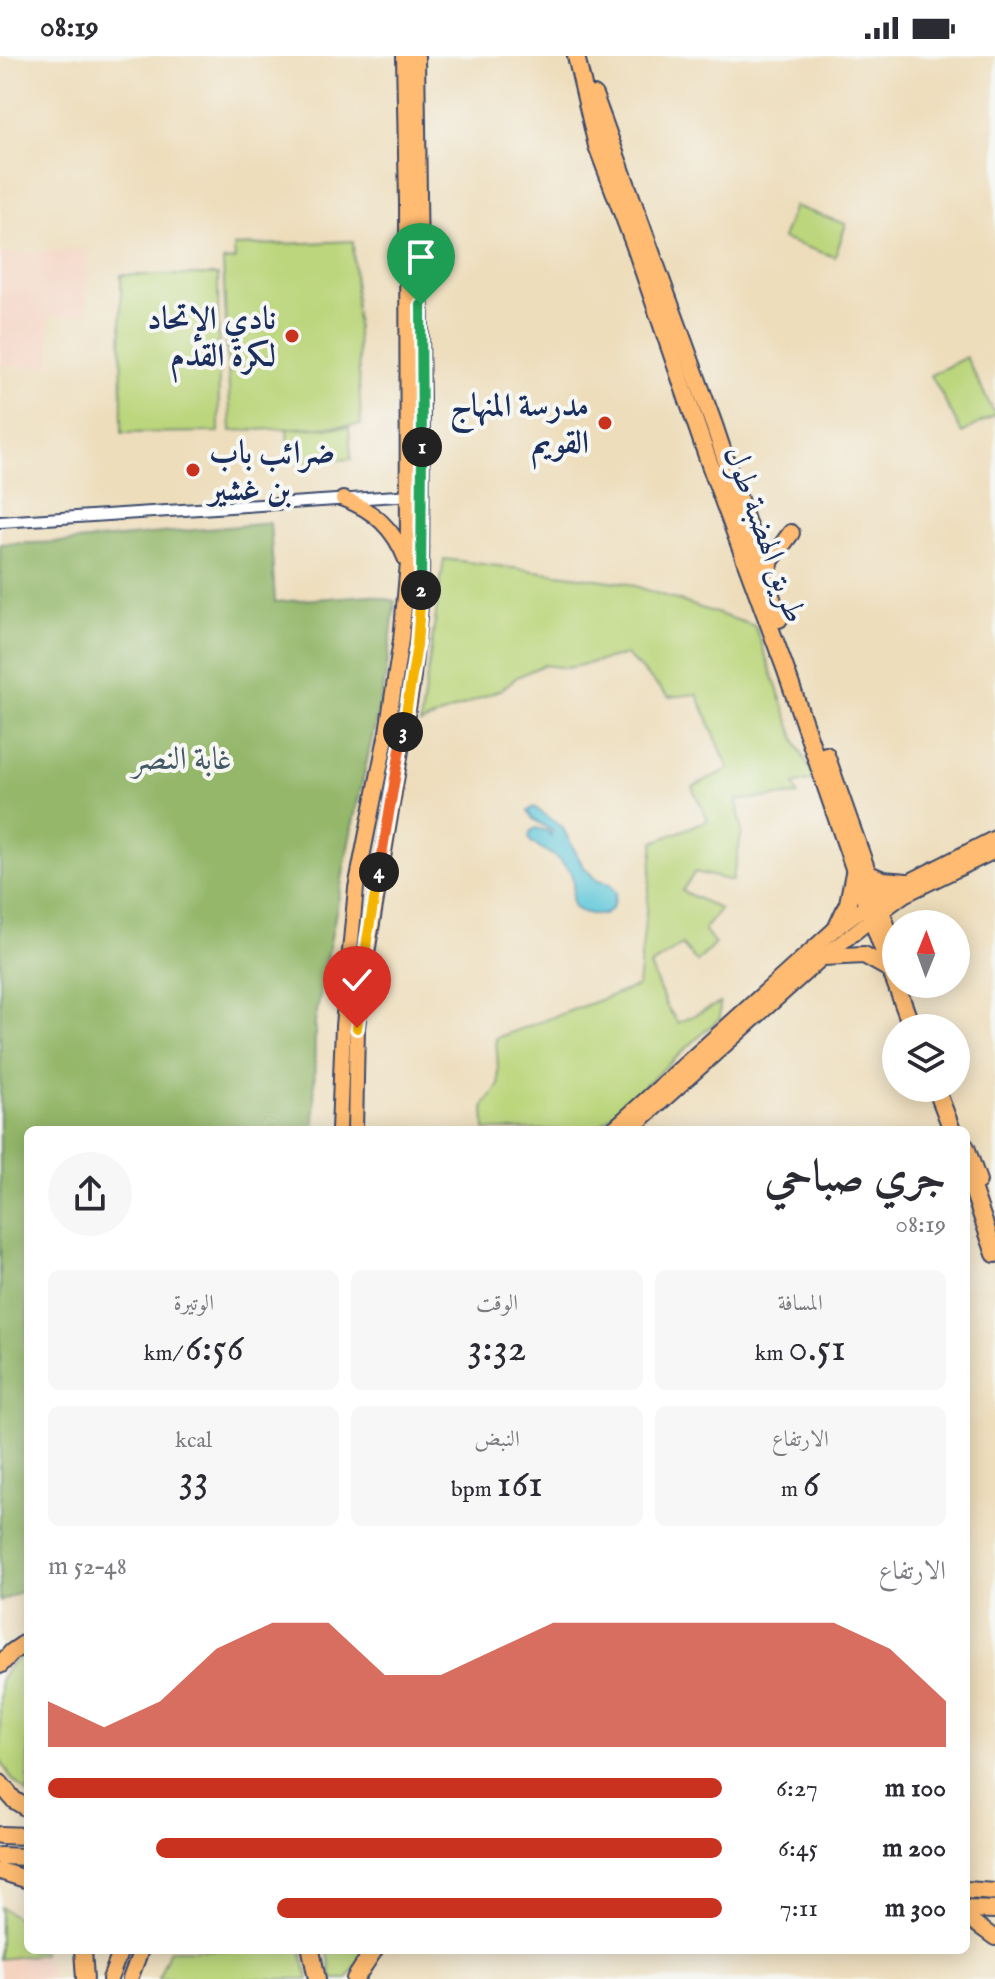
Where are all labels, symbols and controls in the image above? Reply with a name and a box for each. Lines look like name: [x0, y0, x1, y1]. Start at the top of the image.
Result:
text: 08:19: [40, 9, 99, 47]
pin: [387, 223, 455, 305]
icon: arrive: [399, 235, 443, 279]
place label: نادي الإتحاد لكرة القدم: [147, 300, 276, 383]
marker: نادي الإتحاد لكرة القدم: [283, 327, 301, 345]
place label: مدرسة المنهاج القويم: [450, 387, 589, 470]
marker: مدرسة المنهاج القويم: [596, 414, 614, 432]
pin: 1: [402, 427, 442, 467]
text: 1: [418, 433, 426, 461]
place label: ضرائب باب بن غشير: [205, 434, 335, 512]
street label: طريق الهضبة طول: [713, 441, 815, 629]
marker: ضرائب باب بن غشير: [184, 461, 202, 479]
pin: 2: [401, 570, 441, 610]
text: 2: [416, 576, 426, 604]
pin: 3: [383, 712, 423, 752]
text: 3: [399, 718, 407, 746]
park label: غابة النصر: [129, 740, 232, 781]
pin: 4: [359, 852, 399, 892]
text: 4: [374, 858, 384, 886]
north arrow: [882, 910, 970, 998]
map controls: [882, 910, 970, 1102]
pin: [323, 946, 391, 1028]
icon: check: [335, 958, 379, 1002]
button: layers: [882, 1014, 970, 1102]
text: جري صباحي: [765, 1150, 946, 1206]
button: share: [48, 1152, 132, 1236]
text: 08:19: [895, 1208, 946, 1241]
text: الوتيرة: [173, 1290, 214, 1318]
text: الوقت: [476, 1290, 518, 1318]
text: المسافة: [778, 1290, 823, 1318]
text: 6:56: [185, 1324, 244, 1375]
text: 3:32: [467, 1324, 527, 1375]
text: 0.51: [788, 1324, 846, 1375]
text: /km: [144, 1340, 185, 1368]
text: km: [755, 1340, 788, 1368]
text: النبض: [474, 1426, 520, 1454]
text: الارتفاع: [772, 1426, 829, 1454]
text: kcal: [175, 1427, 212, 1455]
text: 33: [179, 1455, 209, 1506]
text: 161: [497, 1460, 543, 1511]
text: 6: [803, 1460, 820, 1511]
text: bpm: [451, 1476, 497, 1504]
text: m: [781, 1476, 803, 1504]
text: 48–52 m: [48, 1550, 127, 1583]
text: الارتفاع: [879, 1555, 946, 1588]
text: 6:27: [776, 1772, 818, 1805]
text: 100 m: [885, 1772, 946, 1805]
text: 6:45: [778, 1832, 818, 1865]
text: 200 m: [882, 1832, 946, 1865]
text: 7:11: [780, 1892, 818, 1925]
text: 300 m: [885, 1892, 946, 1925]

